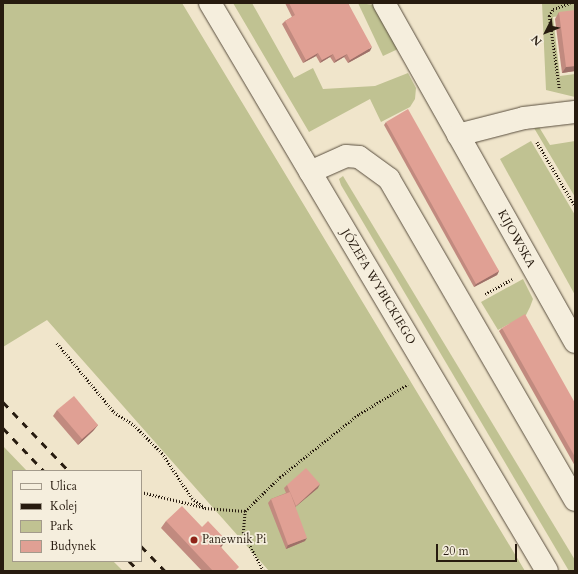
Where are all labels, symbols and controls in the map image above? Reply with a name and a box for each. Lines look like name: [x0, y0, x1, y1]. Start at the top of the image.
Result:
north arrow: [526, 12, 566, 52]
text: N: [528, 32, 545, 49]
street label: KIJOWSKA: [494, 207, 538, 271]
street label: JÓZEFA WYBICKIEGO: [338, 227, 418, 347]
legend: [12, 470, 142, 562]
text: Ulica: [50, 478, 77, 494]
text: Kolej: [50, 498, 77, 514]
text: Park: [50, 518, 73, 534]
place label: Panewnik Pi: [202, 533, 266, 547]
marker: Panewnik Pi: [189, 535, 199, 545]
scale bar: [438, 536, 519, 562]
text: Budynek: [50, 538, 96, 554]
text: 20 m: [443, 543, 469, 559]

